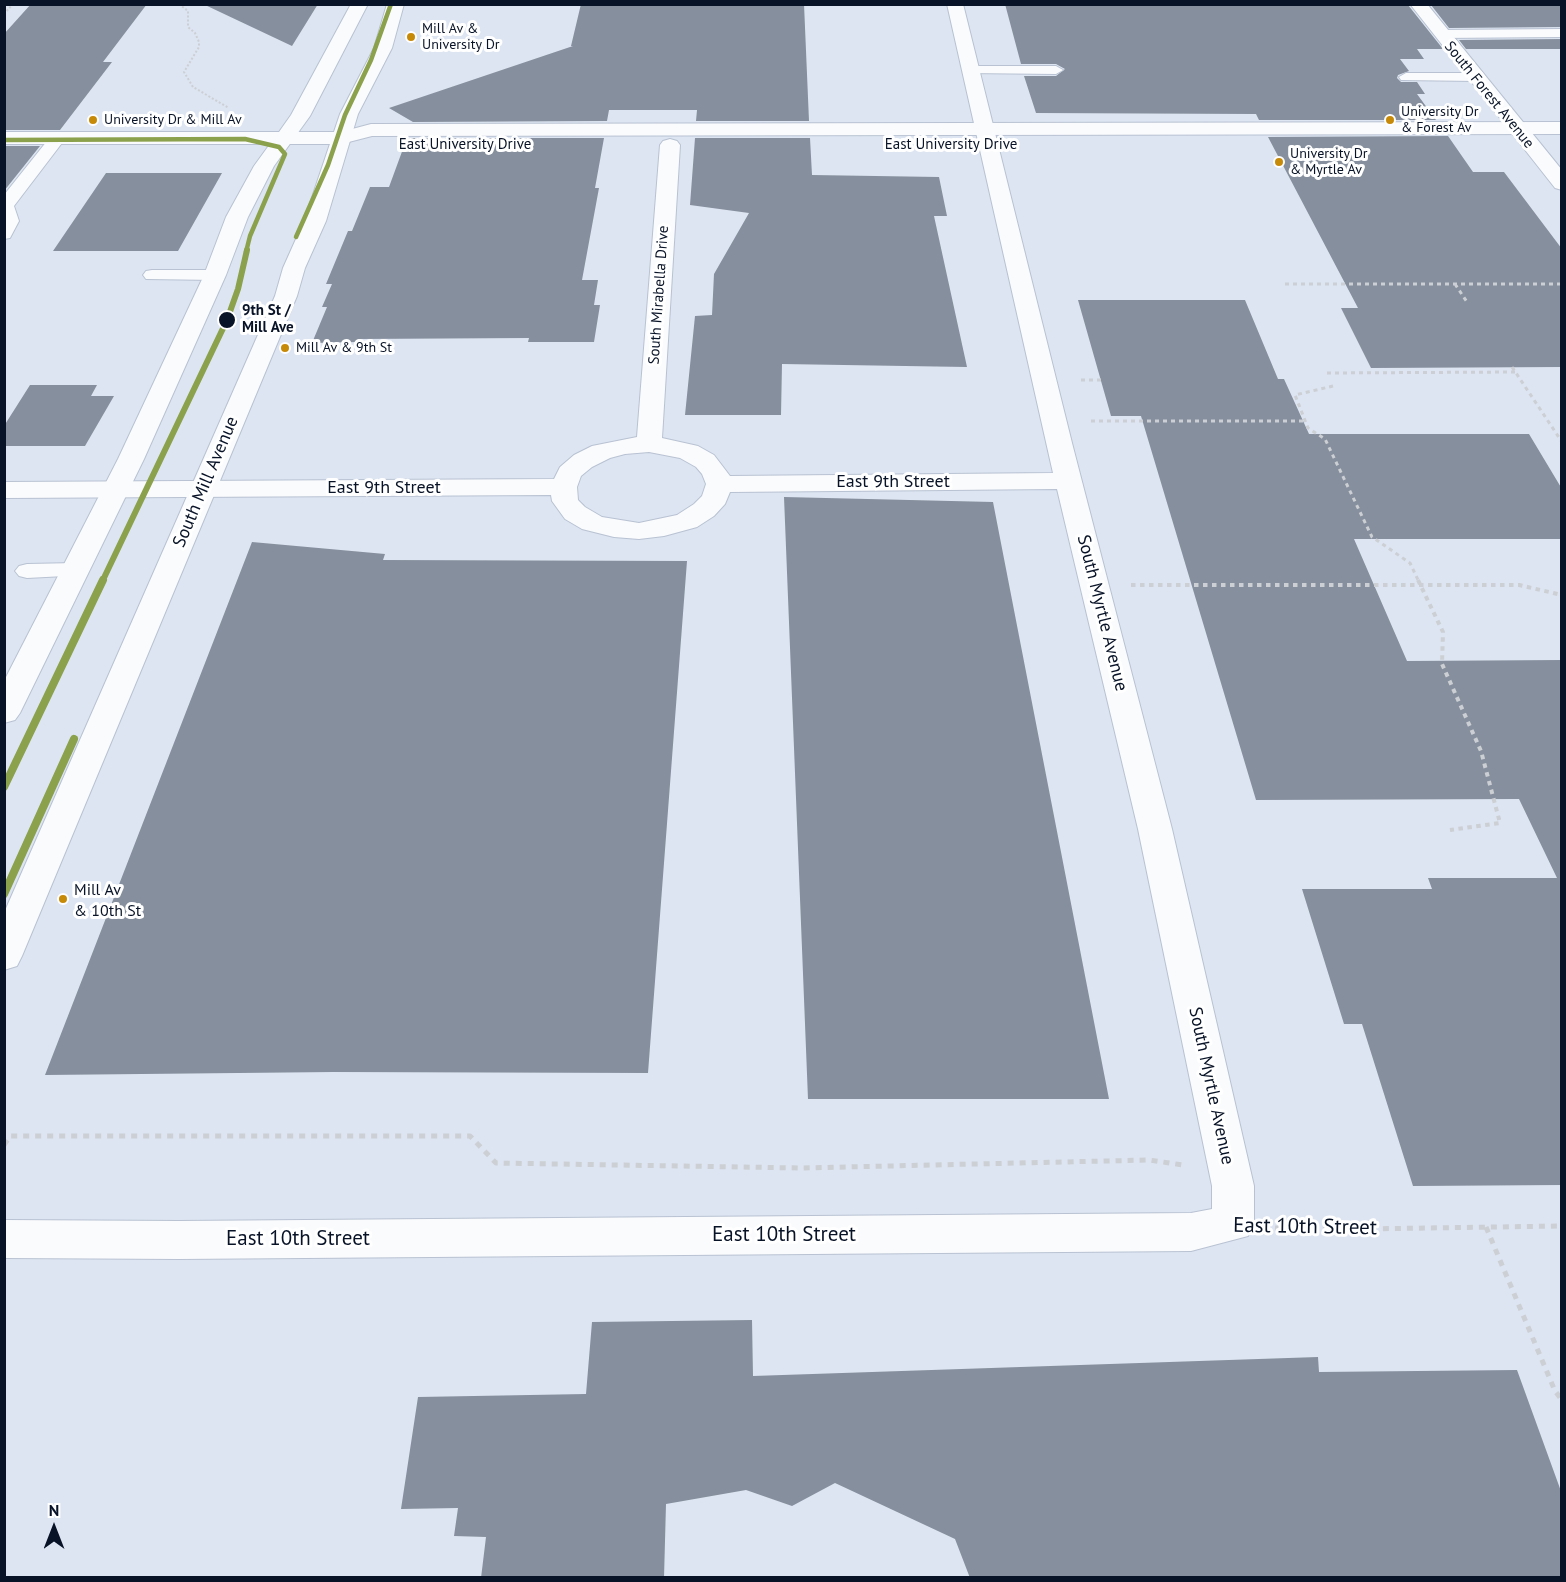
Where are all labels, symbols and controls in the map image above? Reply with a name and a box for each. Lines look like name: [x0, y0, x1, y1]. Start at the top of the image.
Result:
place label: Mill Av & University Dr: [422, 21, 500, 54]
marker: Mill Av & University Dr: [405, 31, 417, 43]
street label: South Forest Avenue: [1440, 38, 1538, 152]
place label: University Dr & Forest Av: [1401, 104, 1479, 136]
place label: University Dr & Mill Av: [104, 112, 242, 128]
marker: University Dr & Mill Av: [87, 114, 99, 126]
marker: University Dr & Forest Av: [1384, 114, 1396, 126]
street label: East University Drive: [399, 136, 531, 154]
street label: East University Drive: [885, 136, 1017, 154]
place label: University Dr & Myrtle Av: [1290, 146, 1368, 178]
marker: University Dr & Myrtle Av: [1273, 156, 1285, 168]
street label: South Mirabella Drive: [645, 225, 673, 365]
place label: 9th St / Mill Ave: [242, 302, 294, 337]
marker: 9th St / Mill Ave: [217, 310, 237, 330]
place label: Mill Av & 9th St: [296, 340, 392, 356]
marker: Mill Av & 9th St: [279, 342, 291, 354]
street label: South Mill Avenue: [169, 413, 243, 551]
street label: East 9th Street: [836, 471, 950, 493]
street label: East 9th Street: [327, 477, 441, 499]
street label: South Myrtle Avenue: [1072, 533, 1132, 693]
place label: Mill Av & 10th St: [74, 880, 141, 918]
marker: Mill Av & 10th St: [57, 893, 69, 905]
street label: South Myrtle Avenue: [1184, 1005, 1238, 1167]
street label: East 10th Street: [1233, 1213, 1377, 1241]
street label: East 10th Street: [712, 1222, 856, 1248]
street label: East 10th Street: [226, 1226, 370, 1252]
north arrow: [24, 1498, 84, 1558]
text: N: [49, 1500, 59, 1520]

